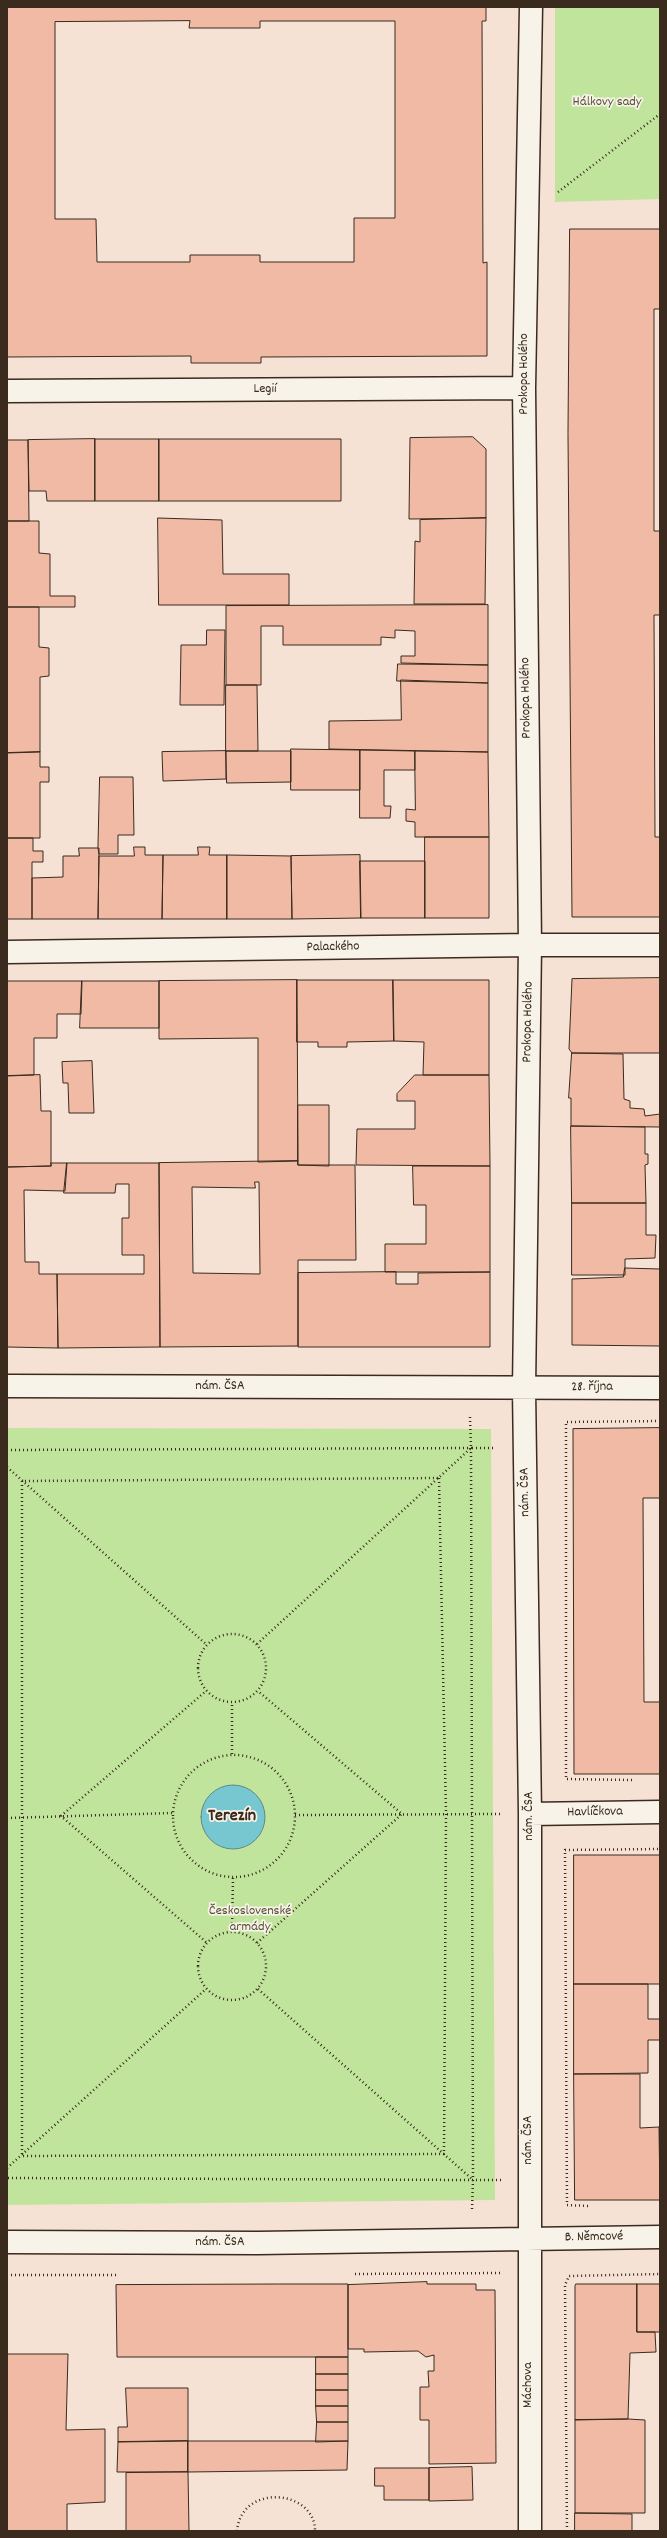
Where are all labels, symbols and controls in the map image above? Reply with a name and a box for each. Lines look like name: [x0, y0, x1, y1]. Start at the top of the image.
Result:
park label: Hálkovy sady: [573, 95, 641, 111]
street label: Prokopa Holého: [517, 333, 533, 415]
street label: Legií: [253, 382, 277, 398]
street label: Prokopa Holého: [518, 657, 536, 739]
street label: Palackého: [306, 939, 360, 957]
street label: Prokopa Holého: [520, 981, 538, 1063]
street label: nám. ČSA: [195, 1379, 245, 1395]
street label: 28. října: [571, 1379, 613, 1397]
street label: nám. ČSA: [517, 1467, 535, 1517]
street label: nám. ČSA: [522, 1791, 538, 1841]
street label: Havlíčkova: [567, 1804, 623, 1822]
district label: Terezín: [208, 1807, 256, 1829]
park label: Československé armády: [209, 1904, 291, 1936]
street label: nám. ČSA: [521, 2115, 537, 2165]
street label: B. Němcové: [565, 2229, 623, 2247]
street label: nám. ČSA: [195, 2235, 245, 2251]
street label: Máchova: [521, 2362, 537, 2408]

